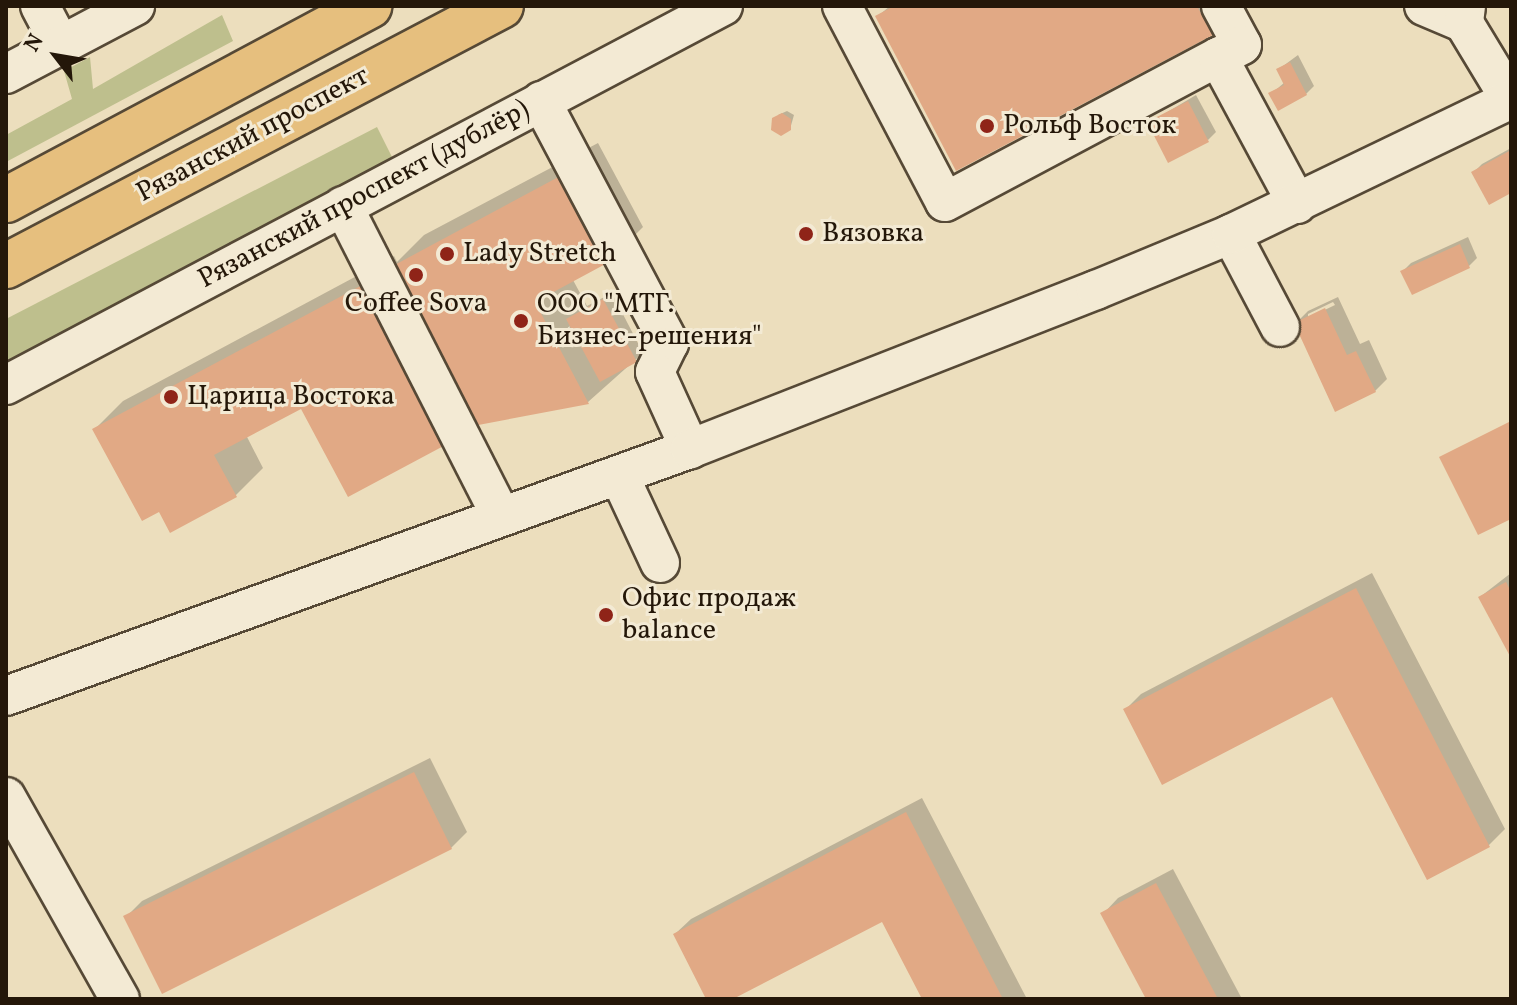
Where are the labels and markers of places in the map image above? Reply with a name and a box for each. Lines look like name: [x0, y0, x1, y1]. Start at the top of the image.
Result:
place label: Рольф Восток: [1003, 109, 1177, 143]
marker: Рольф Восток: [978, 117, 996, 135]
place label: Вязовка: [822, 217, 924, 251]
marker: Вязовка: [797, 225, 815, 243]
place label: Lady Stretch: [463, 237, 618, 271]
marker: Lady Stretch: [438, 245, 456, 263]
marker: Coffee Sova: [407, 266, 425, 284]
place label: Coffee Sova: [345, 287, 487, 321]
place label: ООО "МТГ. Бизнес-решения": [537, 288, 762, 354]
marker: ООО "МТГ. Бизнес-решения": [512, 312, 530, 330]
place label: Царица Востока: [187, 380, 395, 414]
marker: Царица Востока: [162, 388, 180, 406]
place label: Офис продаж balance: [622, 582, 796, 648]
marker: Офис продаж balance: [597, 606, 615, 624]

